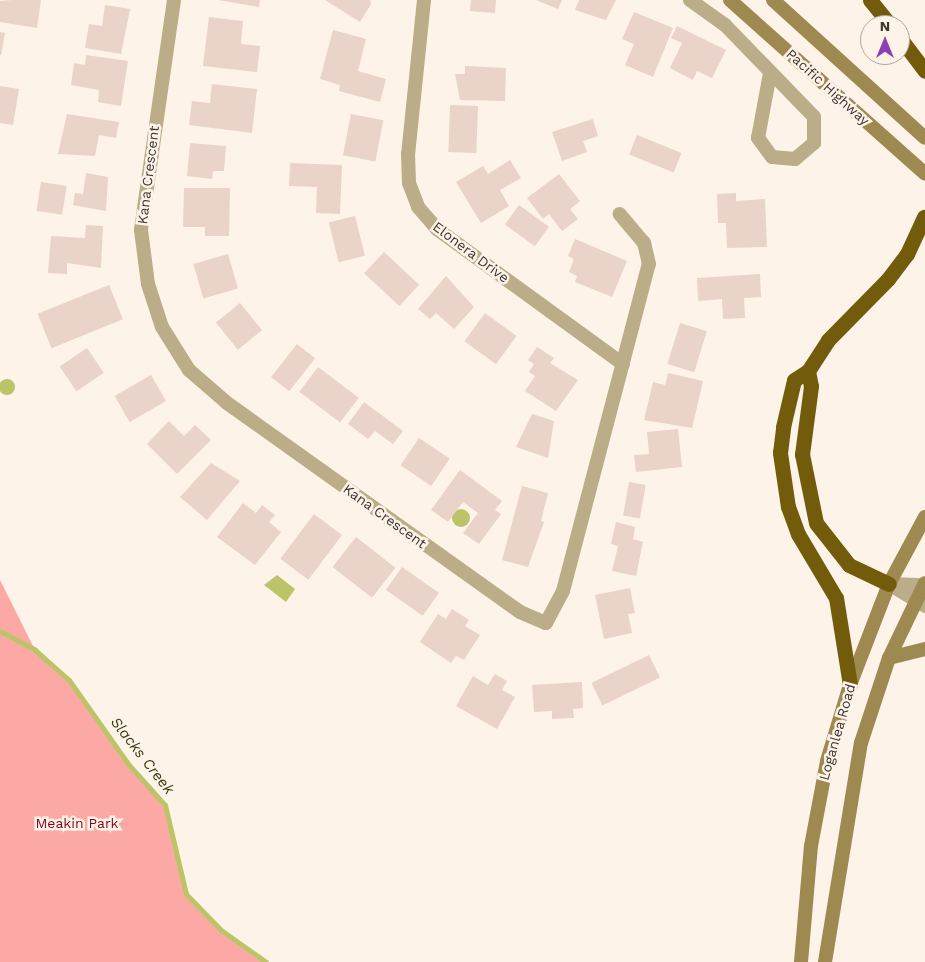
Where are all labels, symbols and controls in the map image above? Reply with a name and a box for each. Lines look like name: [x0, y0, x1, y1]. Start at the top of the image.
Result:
north arrow: [860, 15, 910, 65]
text: N: [880, 18, 890, 34]
street label: Pacific Highway: [783, 45, 873, 129]
street label: Kana Crescent: [134, 125, 162, 225]
street label: Elonera Drive: [429, 218, 513, 286]
street label: Kana Crescent: [340, 480, 430, 552]
street label: Loganlea Road: [815, 682, 859, 782]
water label: Slacks Creek: [106, 714, 178, 798]
park label: Meakin Park: [35, 815, 119, 831]

